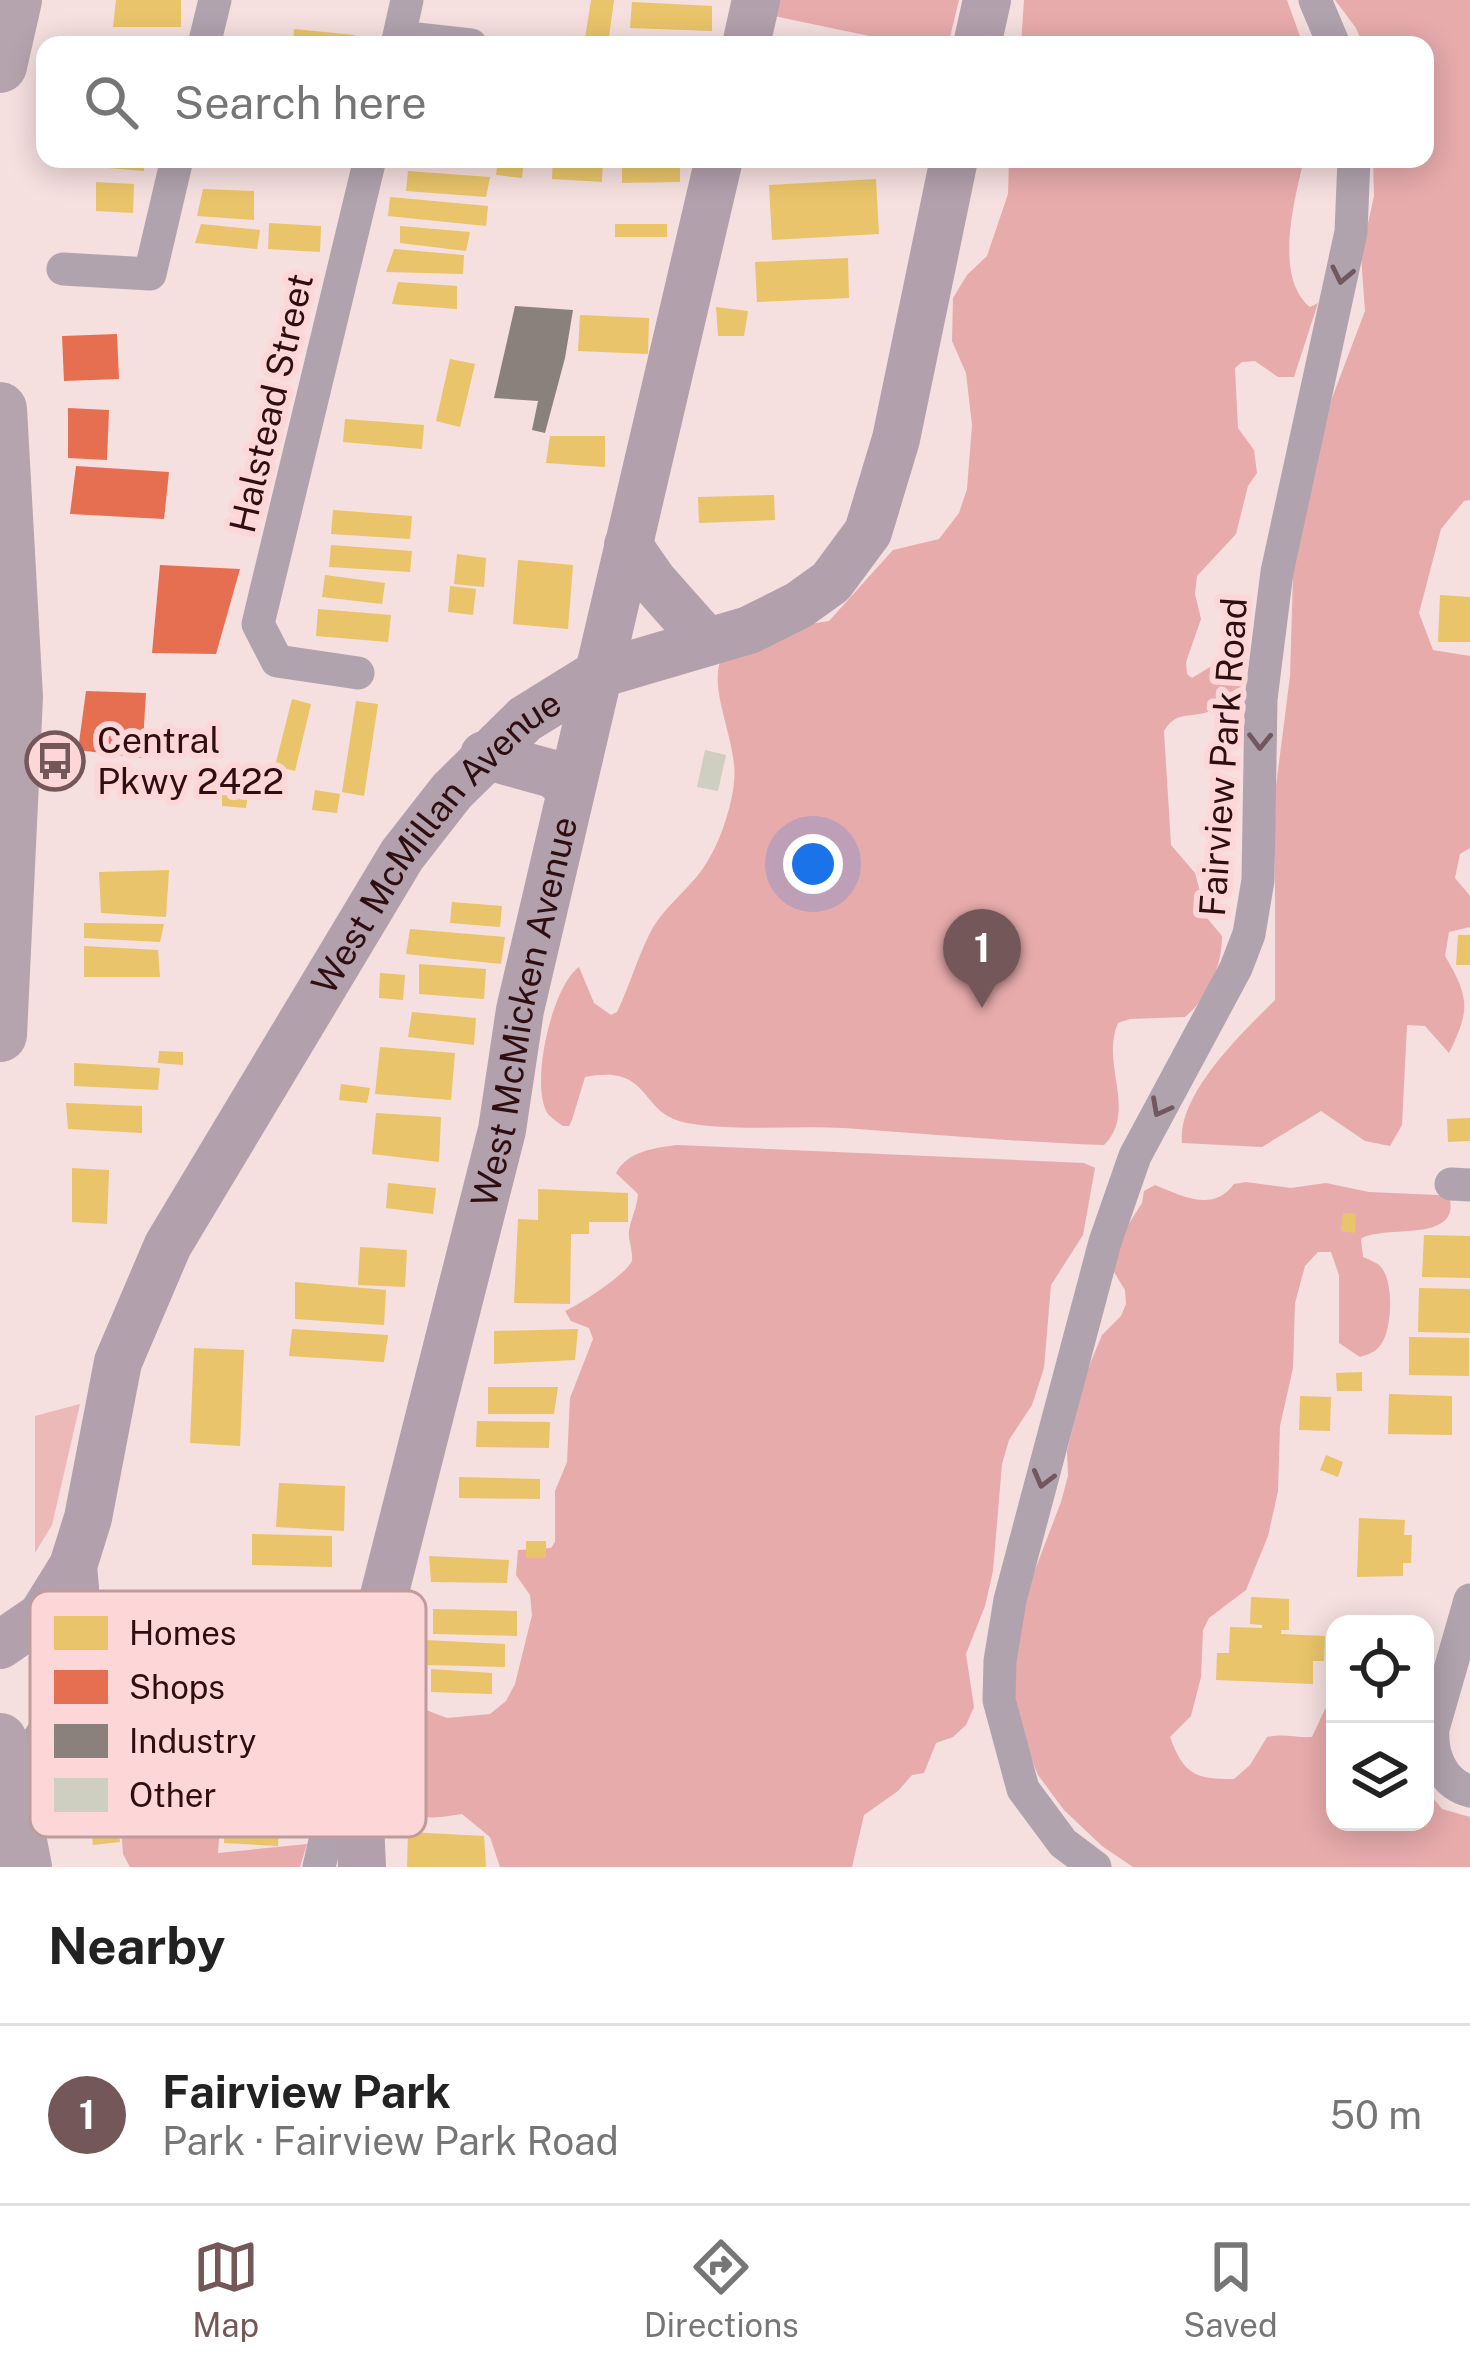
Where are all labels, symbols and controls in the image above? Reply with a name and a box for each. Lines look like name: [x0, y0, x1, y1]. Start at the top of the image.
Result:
search box: [36, 36, 1434, 168]
icon: search: [78, 69, 144, 135]
text: Search here: [174, 76, 427, 129]
one-way arrow: [1331, 264, 1356, 284]
street label: Halstead Street: [221, 269, 321, 537]
street label: Fairview Park Road: [1191, 596, 1255, 918]
street label: West McMillan Avenue: [303, 681, 568, 1001]
place label: Central Pkwy 2422: [97, 719, 284, 802]
bus stop icon: Central Pkwy 2422: [24, 730, 86, 792]
one-way arrow: [1247, 733, 1273, 751]
street label: West McMicken Avenue: [462, 812, 586, 1211]
your location: [783, 834, 843, 894]
pin: 1: [943, 909, 1021, 1008]
one-way arrow: [1151, 1096, 1174, 1117]
one-way arrow: [1033, 1468, 1058, 1489]
legend: [30, 1591, 426, 1837]
text: Homes: [129, 1614, 237, 1652]
map controls: [1326, 1615, 1434, 1831]
button: locate: [1326, 1615, 1434, 1723]
text: Shops: [129, 1668, 225, 1706]
text: Industry: [129, 1722, 256, 1760]
button: layers: [1326, 1723, 1434, 1831]
text: Other: [129, 1776, 216, 1814]
text: Nearby: [48, 1916, 225, 1975]
text: Fairview Park: [162, 2065, 451, 2118]
text: 1: [79, 2092, 95, 2138]
text: 50 m: [1330, 2092, 1422, 2138]
text: Park · Fairview Park Road: [162, 2118, 619, 2164]
tab: Map: [192, 2234, 259, 2344]
tab: Directions: [644, 2234, 799, 2344]
tab: Saved: [1183, 2234, 1278, 2344]

